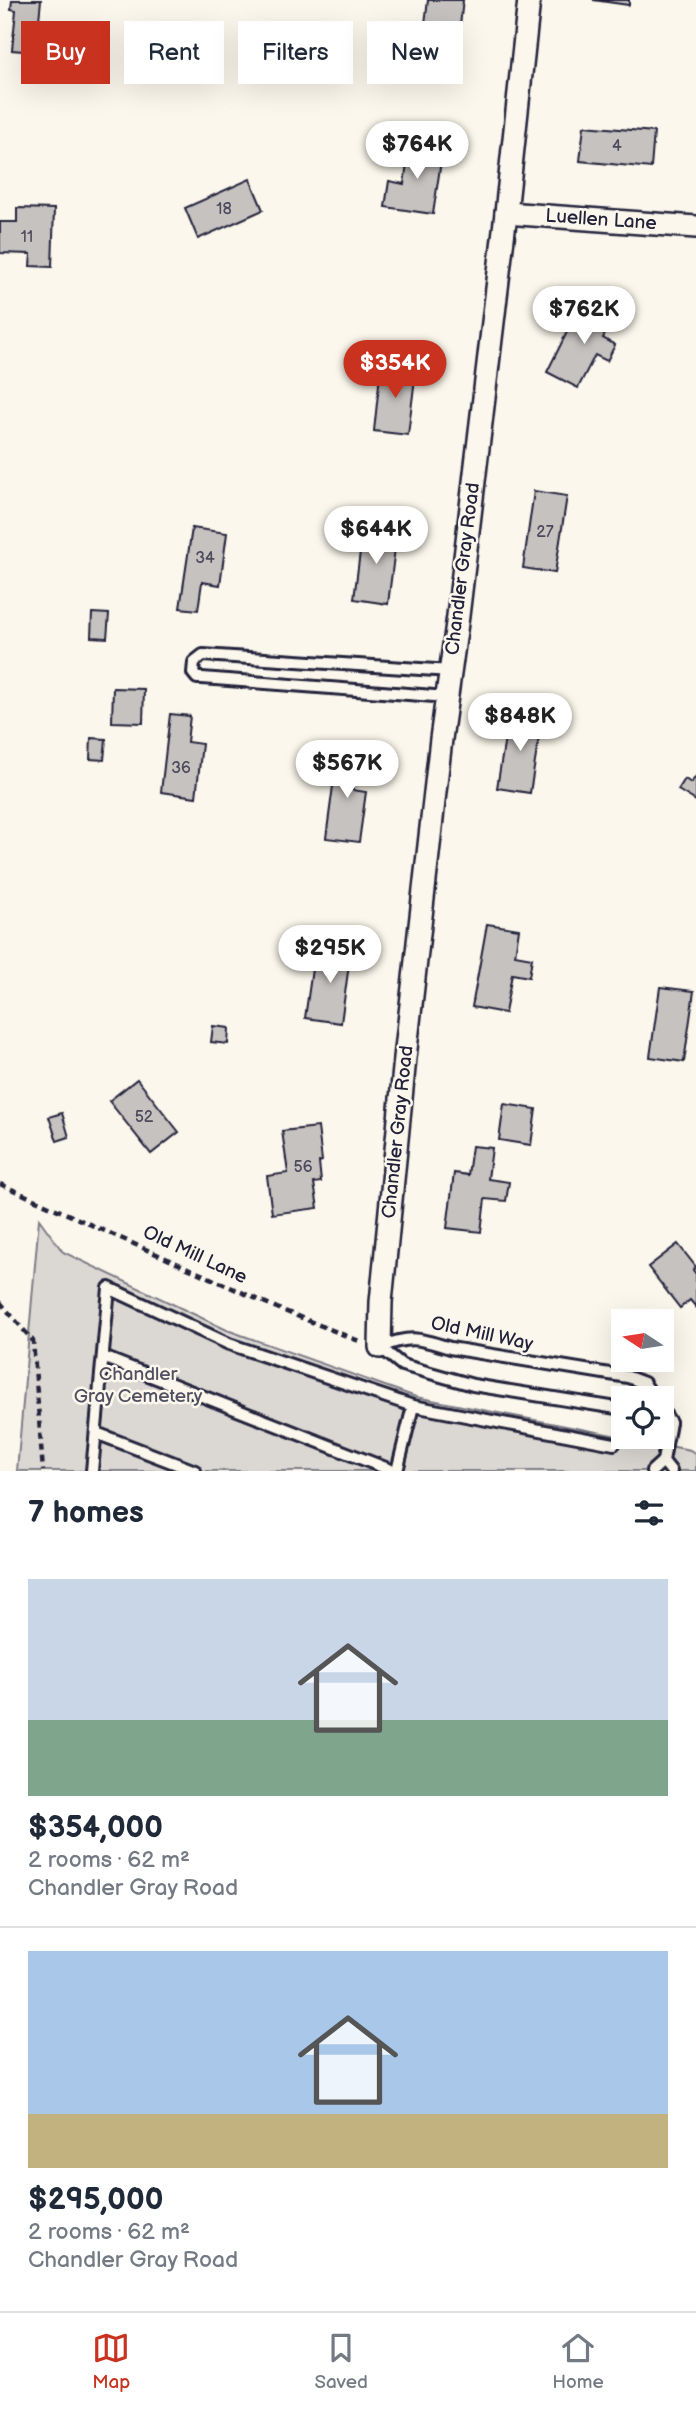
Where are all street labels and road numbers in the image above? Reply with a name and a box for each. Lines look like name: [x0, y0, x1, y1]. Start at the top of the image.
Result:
street label: Luellen Lane: [545, 205, 657, 235]
street label: Chandler Gray Road: [441, 481, 485, 657]
street label: Chandler Gray Road: [377, 1044, 419, 1220]
street label: Old Mill Lane: [139, 1221, 251, 1289]
street label: Old Mill Way: [429, 1312, 536, 1356]

